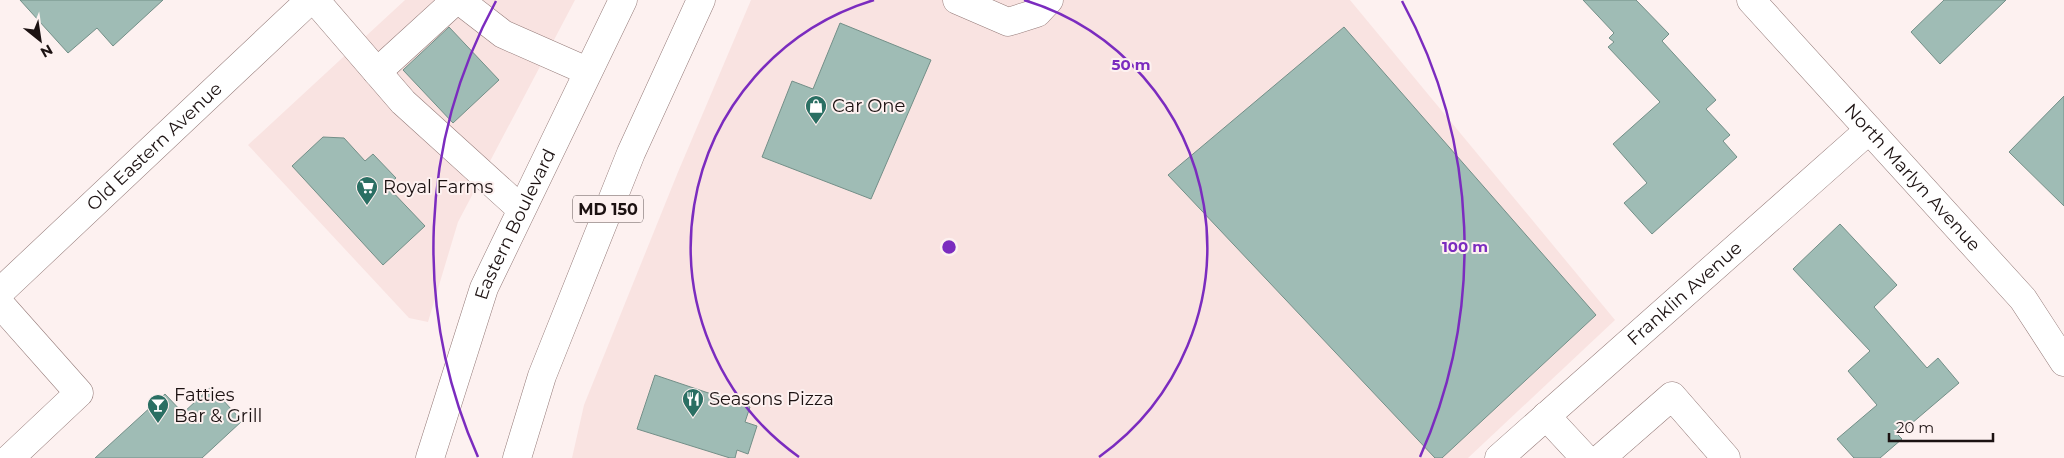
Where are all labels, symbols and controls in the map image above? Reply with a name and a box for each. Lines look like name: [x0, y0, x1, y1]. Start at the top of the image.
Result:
north arrow: [15, 15, 65, 65]
text: N: [37, 41, 56, 62]
text: 50 m: [1111, 55, 1151, 74]
street label: Old Eastern Avenue: [82, 78, 227, 216]
shop icon: Car One: [804, 94, 828, 125]
place label: Car One: [832, 95, 905, 117]
street label: North Marlyn Avenue: [1840, 99, 1985, 256]
street label: Eastern Boulevard: [470, 145, 560, 303]
supermarket icon: Royal Farms: [355, 175, 379, 206]
place label: Royal Farms: [383, 176, 493, 198]
road number: MD 150: [573, 195, 643, 222]
text: 100 m: [1442, 237, 1488, 256]
street label: Franklin Avenue: [1623, 237, 1747, 350]
centre of rings: [940, 238, 958, 256]
place label: Fatties Bar & Grill: [174, 384, 262, 427]
restaurant icon: Seasons Pizza: [681, 387, 705, 418]
place label: Seasons Pizza: [709, 388, 834, 410]
bar icon: Fatties Bar & Grill: [146, 393, 170, 424]
scale bar: [1889, 410, 1993, 442]
text: 20 m: [1896, 418, 1934, 437]

